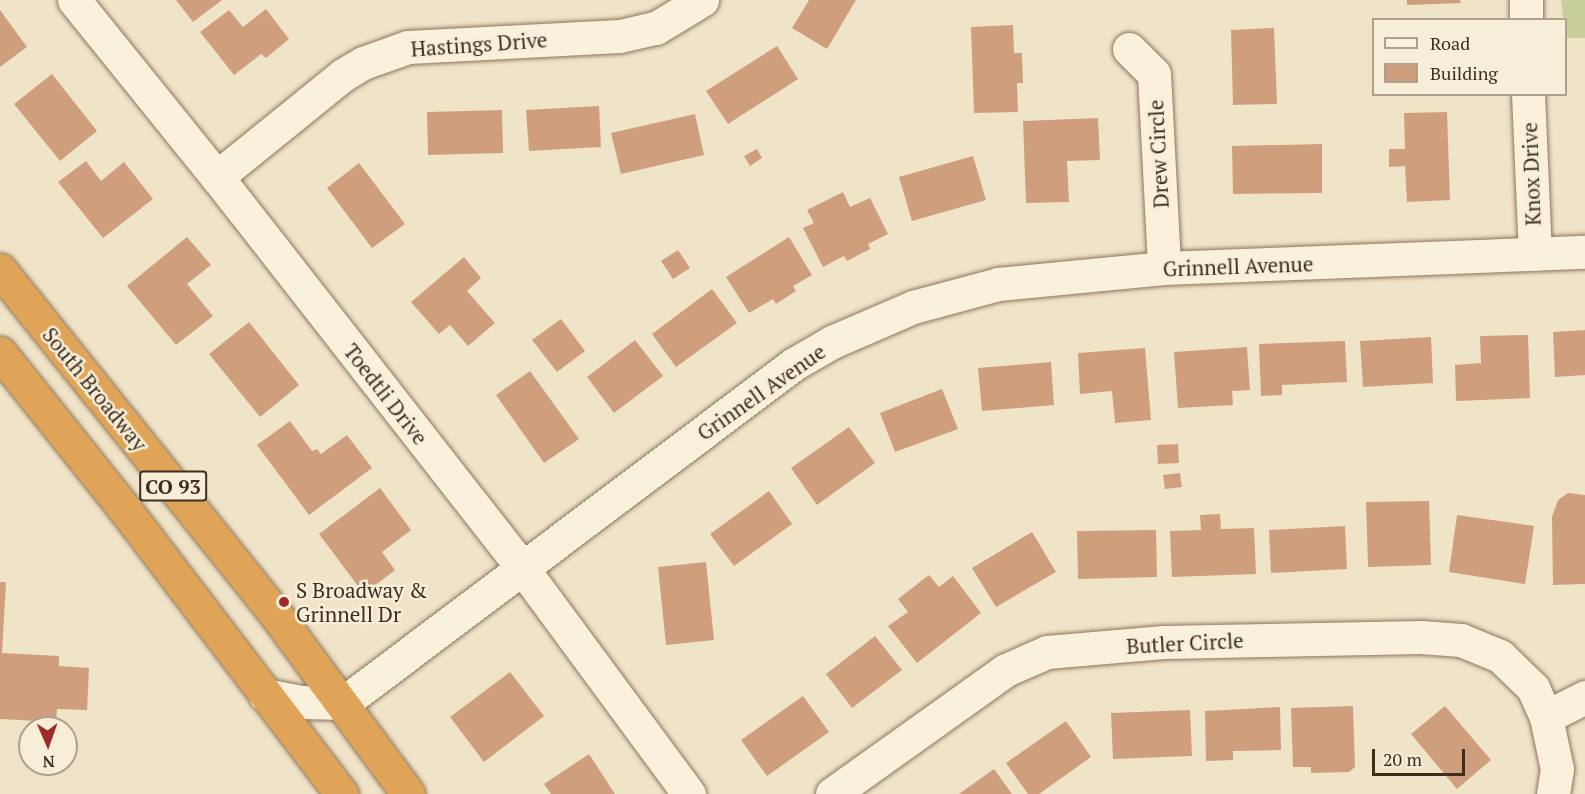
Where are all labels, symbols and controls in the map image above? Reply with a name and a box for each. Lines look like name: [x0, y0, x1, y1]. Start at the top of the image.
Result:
legend: [1372, 18, 1567, 96]
street label: Hastings Drive: [410, 27, 548, 61]
text: Road: [1430, 31, 1470, 55]
text: Building: [1430, 61, 1498, 85]
street label: Drew Circle: [1143, 99, 1173, 209]
street label: Knox Drive: [1517, 122, 1545, 226]
street label: Grinnell Avenue: [1162, 251, 1314, 281]
street label: South Broadway: [38, 322, 152, 456]
street label: Grinnell Avenue: [692, 338, 830, 446]
street label: Toedtli Drive: [339, 339, 433, 449]
road number: CO 93: [138, 469, 207, 503]
place label: S Broadway & Grinnell Dr: [296, 577, 427, 627]
marker: S Broadway & Grinnell Dr: [277, 595, 291, 609]
street label: Butler Circle: [1126, 627, 1244, 659]
north arrow: [18, 716, 78, 776]
scale bar: [1375, 737, 1468, 775]
text: 20 m: [1383, 747, 1422, 771]
text: N: [42, 751, 55, 773]

